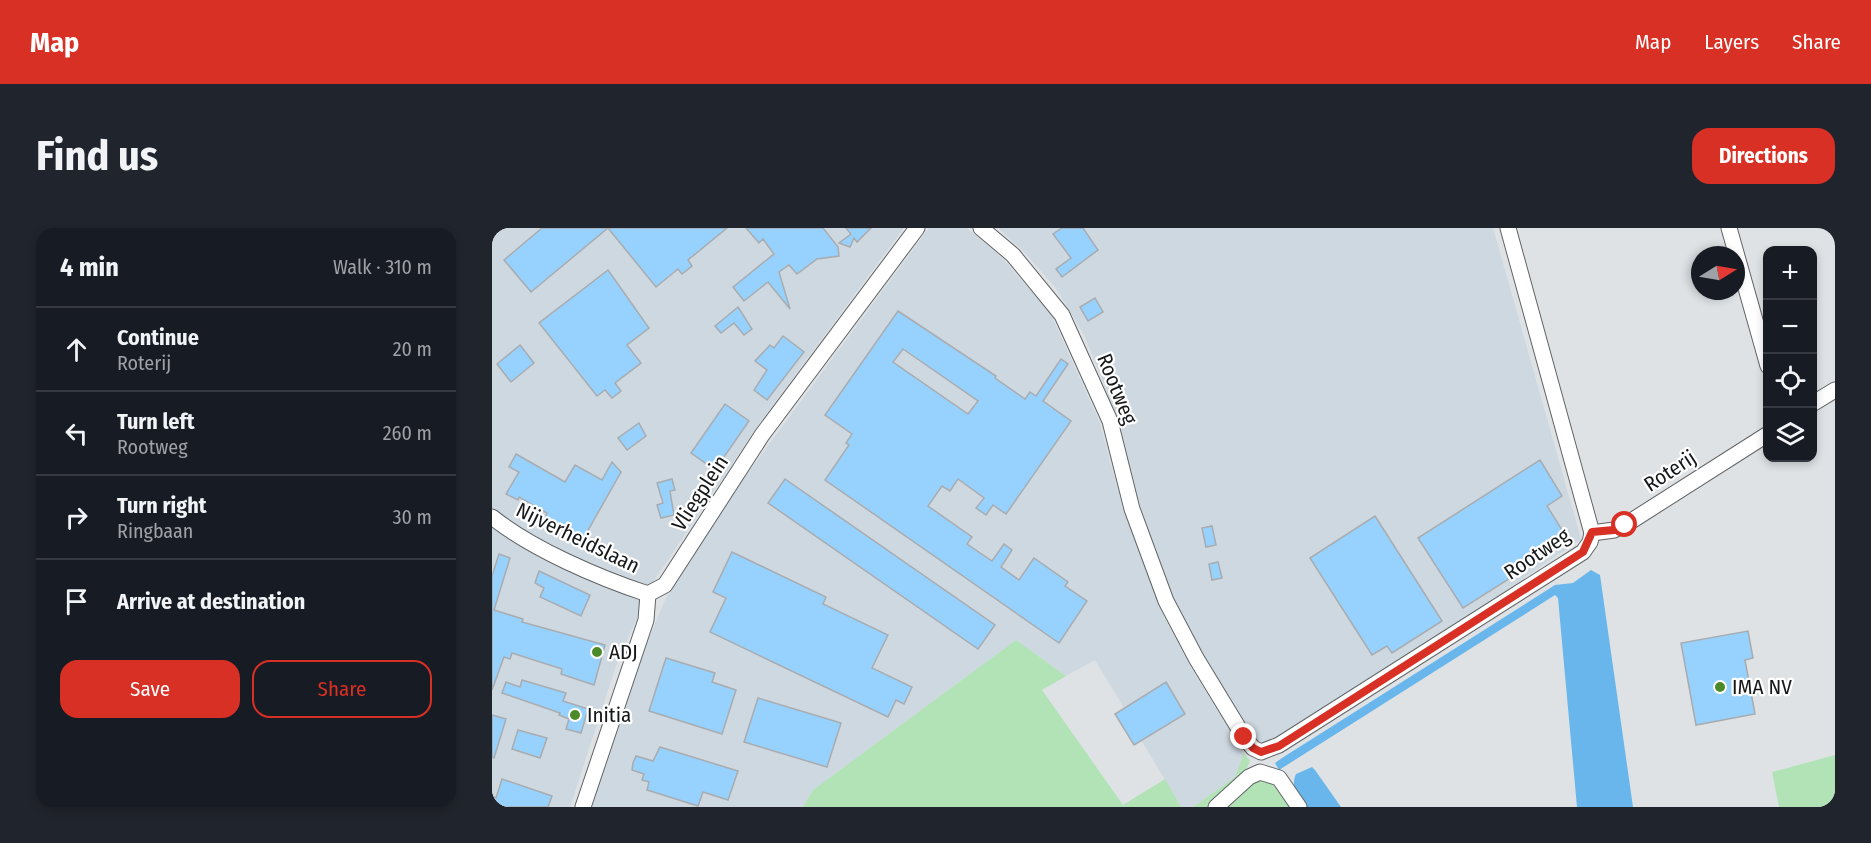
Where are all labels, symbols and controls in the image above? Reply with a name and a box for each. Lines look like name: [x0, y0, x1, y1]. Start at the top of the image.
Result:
text: Map: [30, 26, 79, 59]
text: Map: [1635, 29, 1671, 55]
text: Layers: [1704, 29, 1759, 55]
text: Share: [1792, 29, 1841, 55]
button: Directions: [1692, 128, 1835, 184]
text: Find us: [36, 131, 158, 181]
north arrow: [1691, 246, 1745, 300]
map controls: [1763, 246, 1817, 462]
button: +: [1763, 246, 1817, 300]
text: 4 min: [60, 252, 119, 283]
text: Walk · 310 m: [333, 255, 432, 279]
button: −: [1763, 300, 1817, 354]
text: Continue: [117, 324, 199, 351]
icon: ahead: [60, 333, 93, 366]
text: 20 m: [393, 337, 432, 361]
street label: Rootweg: [1091, 350, 1143, 428]
text: Roterij: [117, 351, 171, 375]
button: locate: [1763, 354, 1817, 408]
text: Turn left: [117, 408, 195, 435]
button: layers: [1763, 408, 1817, 462]
icon: left: [60, 417, 93, 450]
text: 260 m: [383, 421, 432, 445]
text: Rootweg: [117, 435, 188, 459]
street label: Roterij: [1639, 445, 1701, 497]
street label: Vliegplein: [666, 450, 734, 536]
text: Turn right: [117, 492, 206, 519]
street label: Nijverheidslaan: [512, 497, 644, 579]
icon: right: [60, 501, 93, 534]
text: 30 m: [392, 505, 432, 529]
route start: [1611, 511, 1637, 537]
text: Ringbaan: [117, 519, 193, 543]
street label: Rootweg: [1499, 522, 1575, 585]
icon: arrive: [60, 585, 93, 618]
text: Arrive at destination: [117, 588, 305, 615]
place label: ADJ: [609, 639, 638, 665]
marker: ADJ: [590, 645, 604, 659]
button: Save: [60, 660, 240, 718]
button: Share: [252, 660, 432, 718]
place label: IMA NV: [1732, 674, 1792, 700]
marker: IMA NV: [1713, 680, 1727, 694]
place label: Initia: [587, 702, 631, 728]
marker: Initia: [568, 708, 582, 722]
route end: [1230, 723, 1256, 749]

